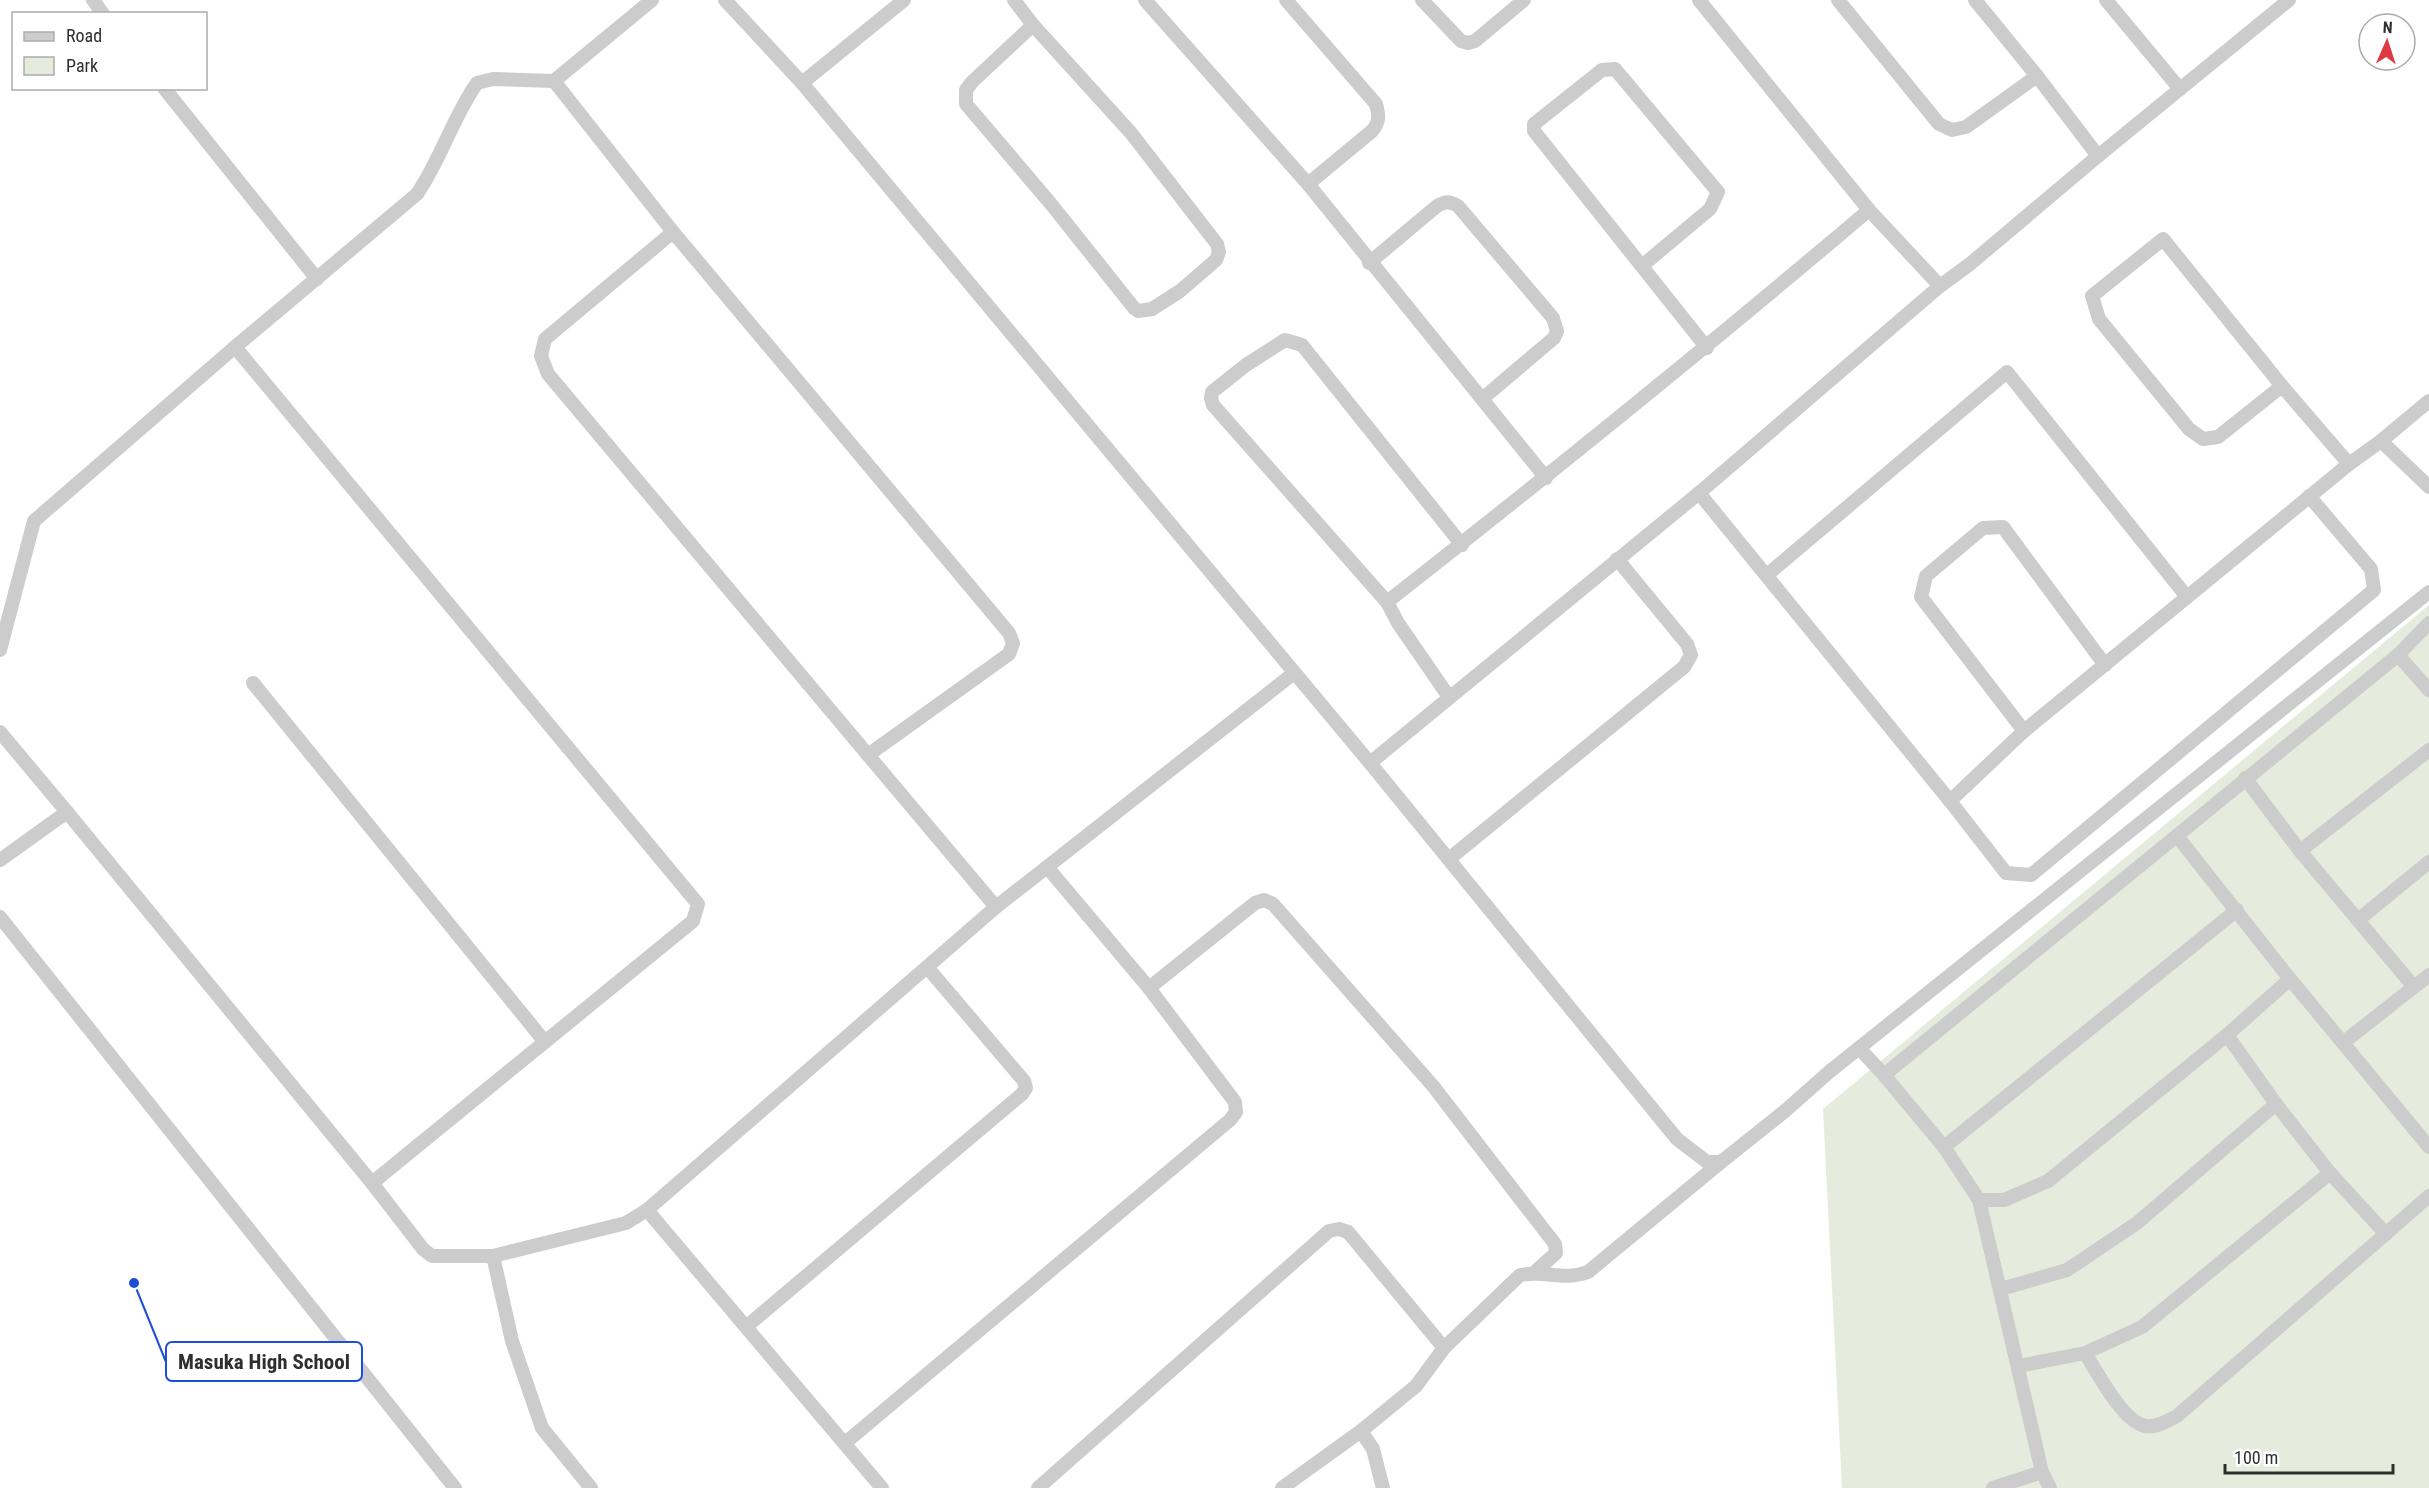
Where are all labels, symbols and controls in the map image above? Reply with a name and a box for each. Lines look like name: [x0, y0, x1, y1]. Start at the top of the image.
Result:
legend: [12, 12, 207, 90]
north arrow: [2357, 12, 2417, 72]
text: N: [2382, 18, 2393, 37]
text: Road: [66, 25, 102, 46]
text: Park: [66, 55, 98, 76]
callout: Masuka High School: [166, 1342, 362, 1381]
text: Masuka High School: [178, 1350, 350, 1374]
scale bar: [2225, 1437, 2393, 1475]
text: 100 m: [2234, 1447, 2278, 1468]

